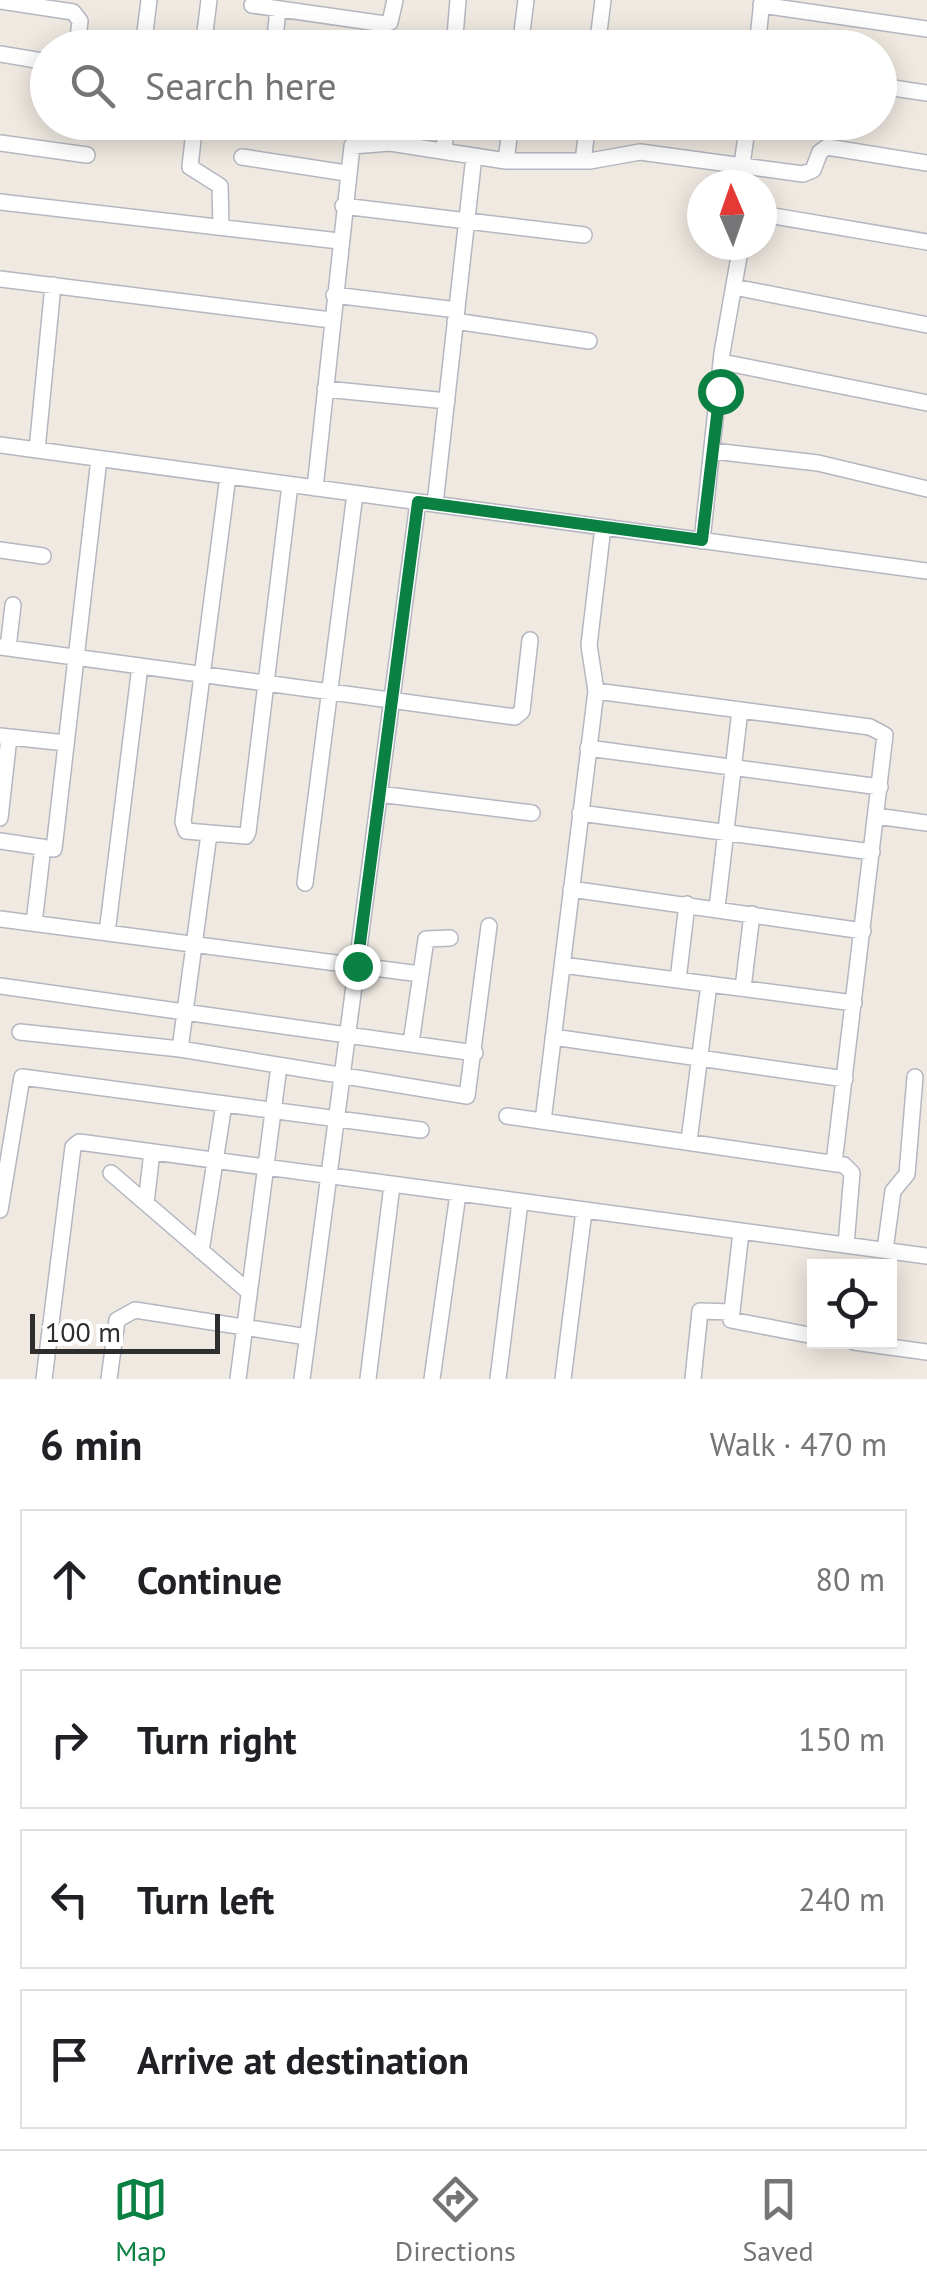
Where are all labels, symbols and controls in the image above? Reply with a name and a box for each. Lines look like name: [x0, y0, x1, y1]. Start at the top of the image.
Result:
search box: [30, 30, 897, 140]
icon: search: [65, 58, 120, 113]
text: Search here: [145, 61, 337, 110]
north arrow: [687, 170, 777, 260]
route start: [698, 369, 744, 415]
route end: [335, 944, 381, 990]
map controls: [807, 1259, 897, 1349]
button: locate: [807, 1259, 897, 1349]
scale bar: [30, 1309, 220, 1354]
text: 100 m: [45, 1313, 121, 1350]
text: 6 min: [40, 1417, 142, 1472]
text: Walk · 470 m: [710, 1423, 887, 1465]
icon: ahead: [42, 1552, 97, 1607]
text: Continue: [137, 1555, 282, 1604]
text: 80 m: [816, 1558, 885, 1600]
icon: right: [42, 1712, 97, 1767]
text: Turn right: [137, 1715, 297, 1764]
text: 150 m: [798, 1718, 885, 1760]
icon: left: [42, 1872, 97, 1927]
text: Turn left: [137, 1875, 274, 1924]
text: 240 m: [798, 1878, 885, 1920]
icon: arrive: [42, 2032, 97, 2087]
text: Arrive at destination: [137, 2035, 469, 2084]
tab: Map: [113, 2172, 168, 2269]
tab: Directions: [395, 2172, 516, 2269]
tab: Saved: [742, 2172, 814, 2269]

